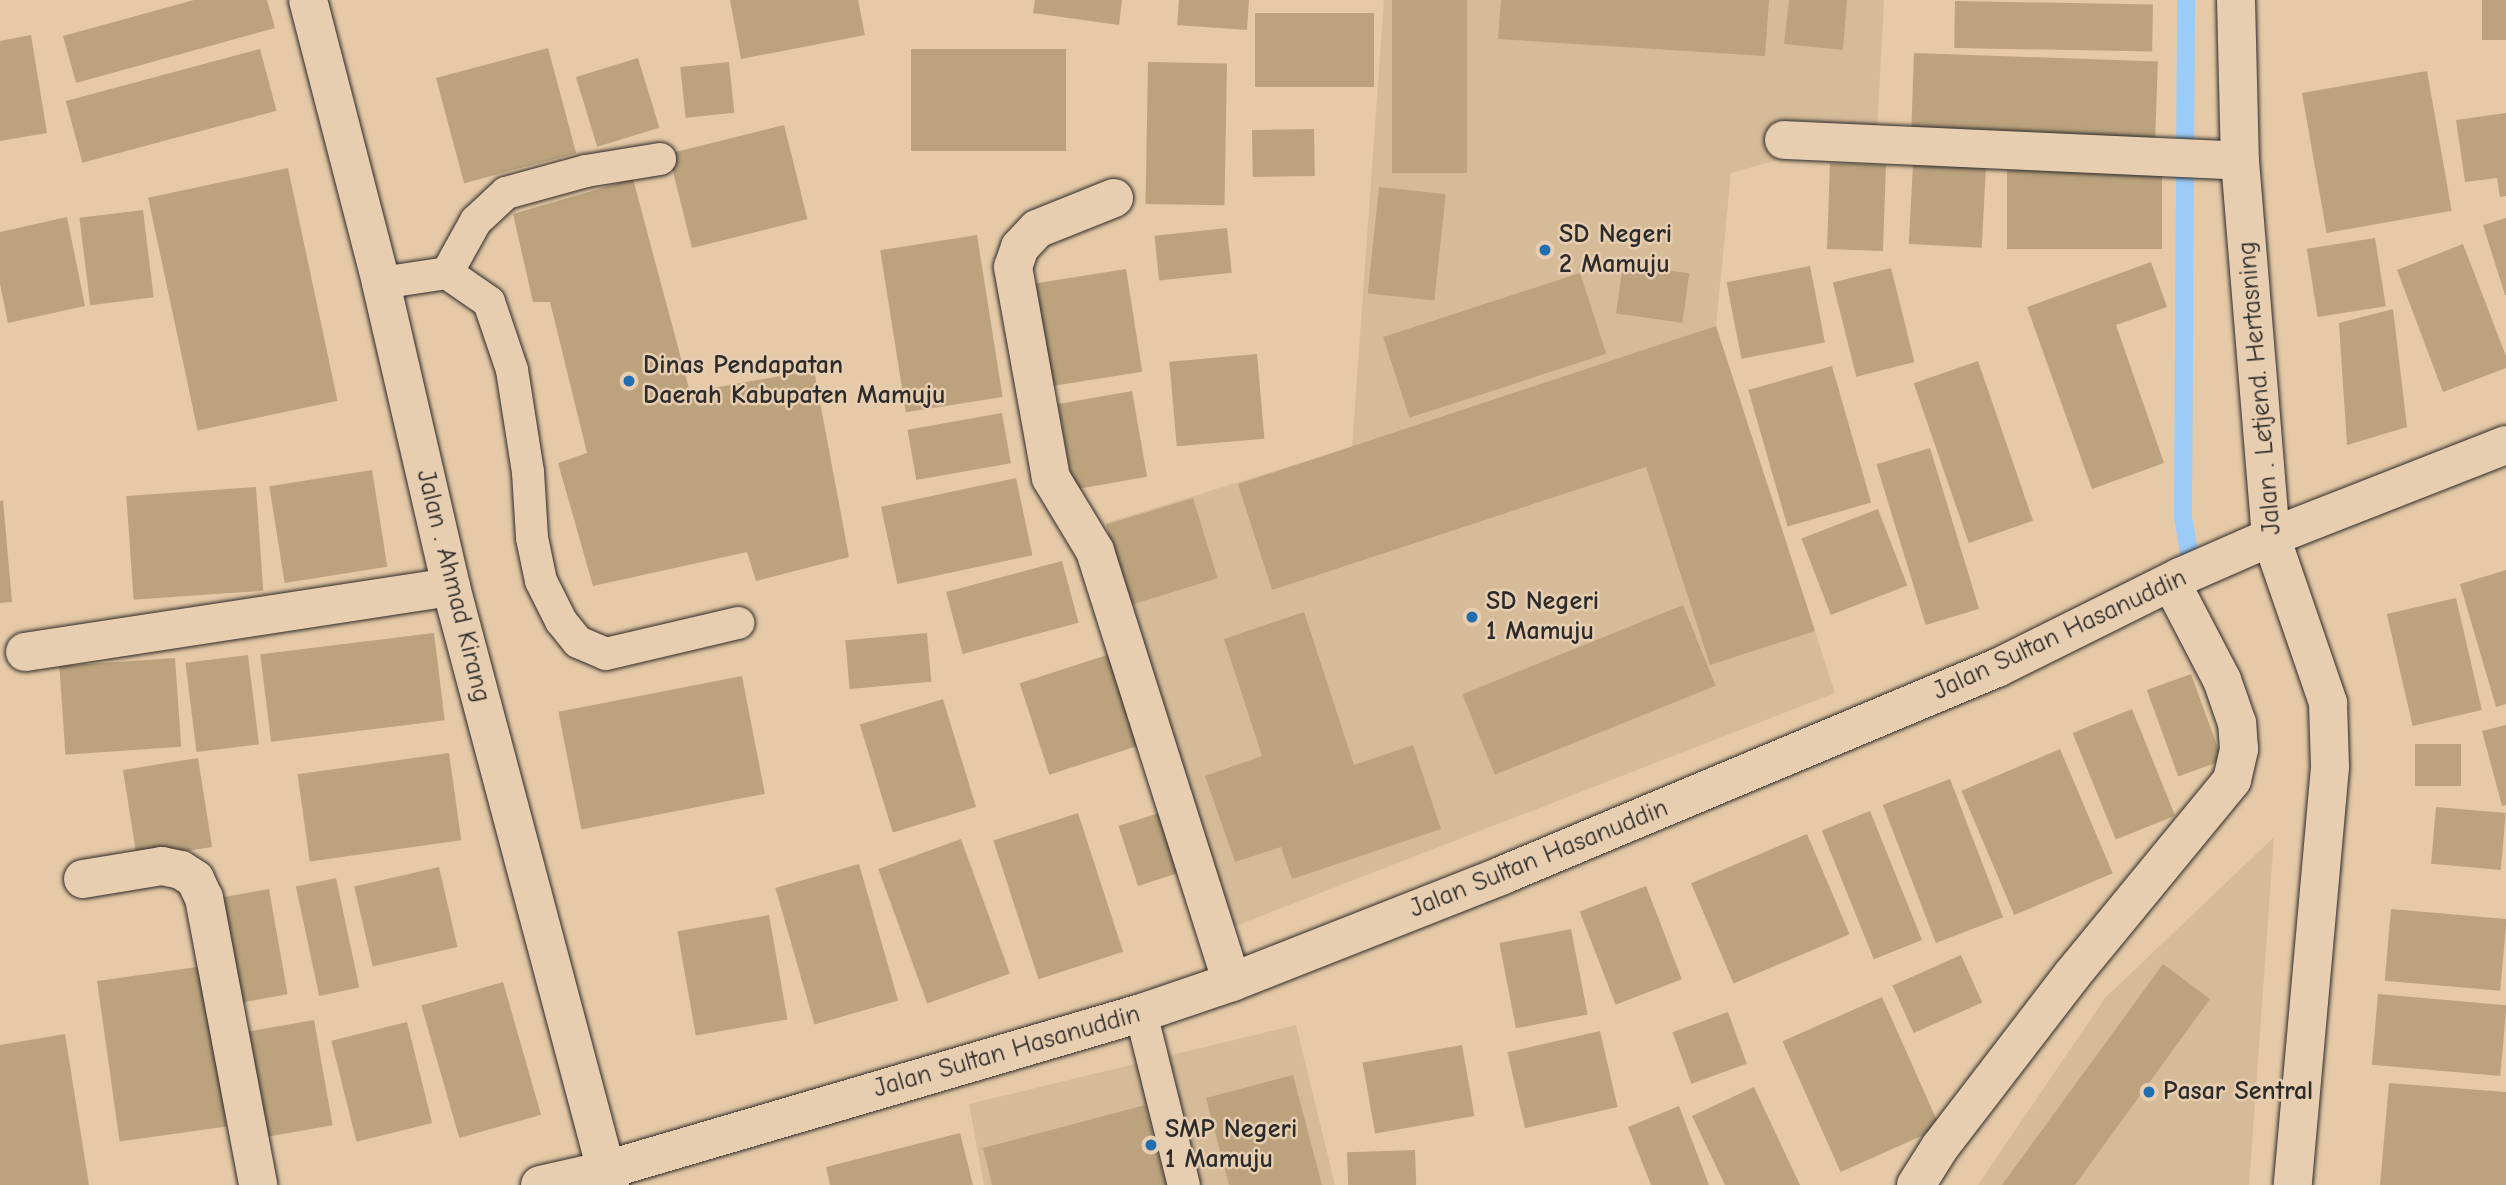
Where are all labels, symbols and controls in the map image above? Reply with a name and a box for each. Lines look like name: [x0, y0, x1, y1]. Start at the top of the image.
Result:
place label: SD Negeri 2 Mamuju: [1559, 219, 1672, 280]
street label: Jalan . Letjend. Hertasning: [2232, 240, 2288, 536]
marker: SD Negeri 2 Mamuju: [1537, 242, 1553, 258]
place label: Dinas Pendapatan Daerah Kabupaten Mamuju: [643, 350, 945, 412]
marker: Dinas Pendapatan Daerah Kabupaten Mamuju: [621, 373, 637, 389]
street label: Jalan . Ahmad Kirang: [409, 467, 497, 705]
street label: Jalan Sultan Hasanuddin: [1928, 563, 2192, 707]
place label: SD Negeri 1 Mamuju: [1486, 586, 1599, 648]
marker: SD Negeri 1 Mamuju: [1464, 609, 1480, 625]
street label: Jalan Sultan Hasanuddin: [1405, 793, 1673, 925]
street label: Jalan Sultan Hasanuddin: [870, 999, 1144, 1105]
place label: Pasar Sentral: [2163, 1076, 2313, 1108]
marker: Pasar Sentral: [2141, 1084, 2157, 1100]
place label: SMP Negeri 1 Mamuju: [1165, 1114, 1297, 1176]
marker: SMP Negeri 1 Mamuju: [1143, 1137, 1159, 1153]

